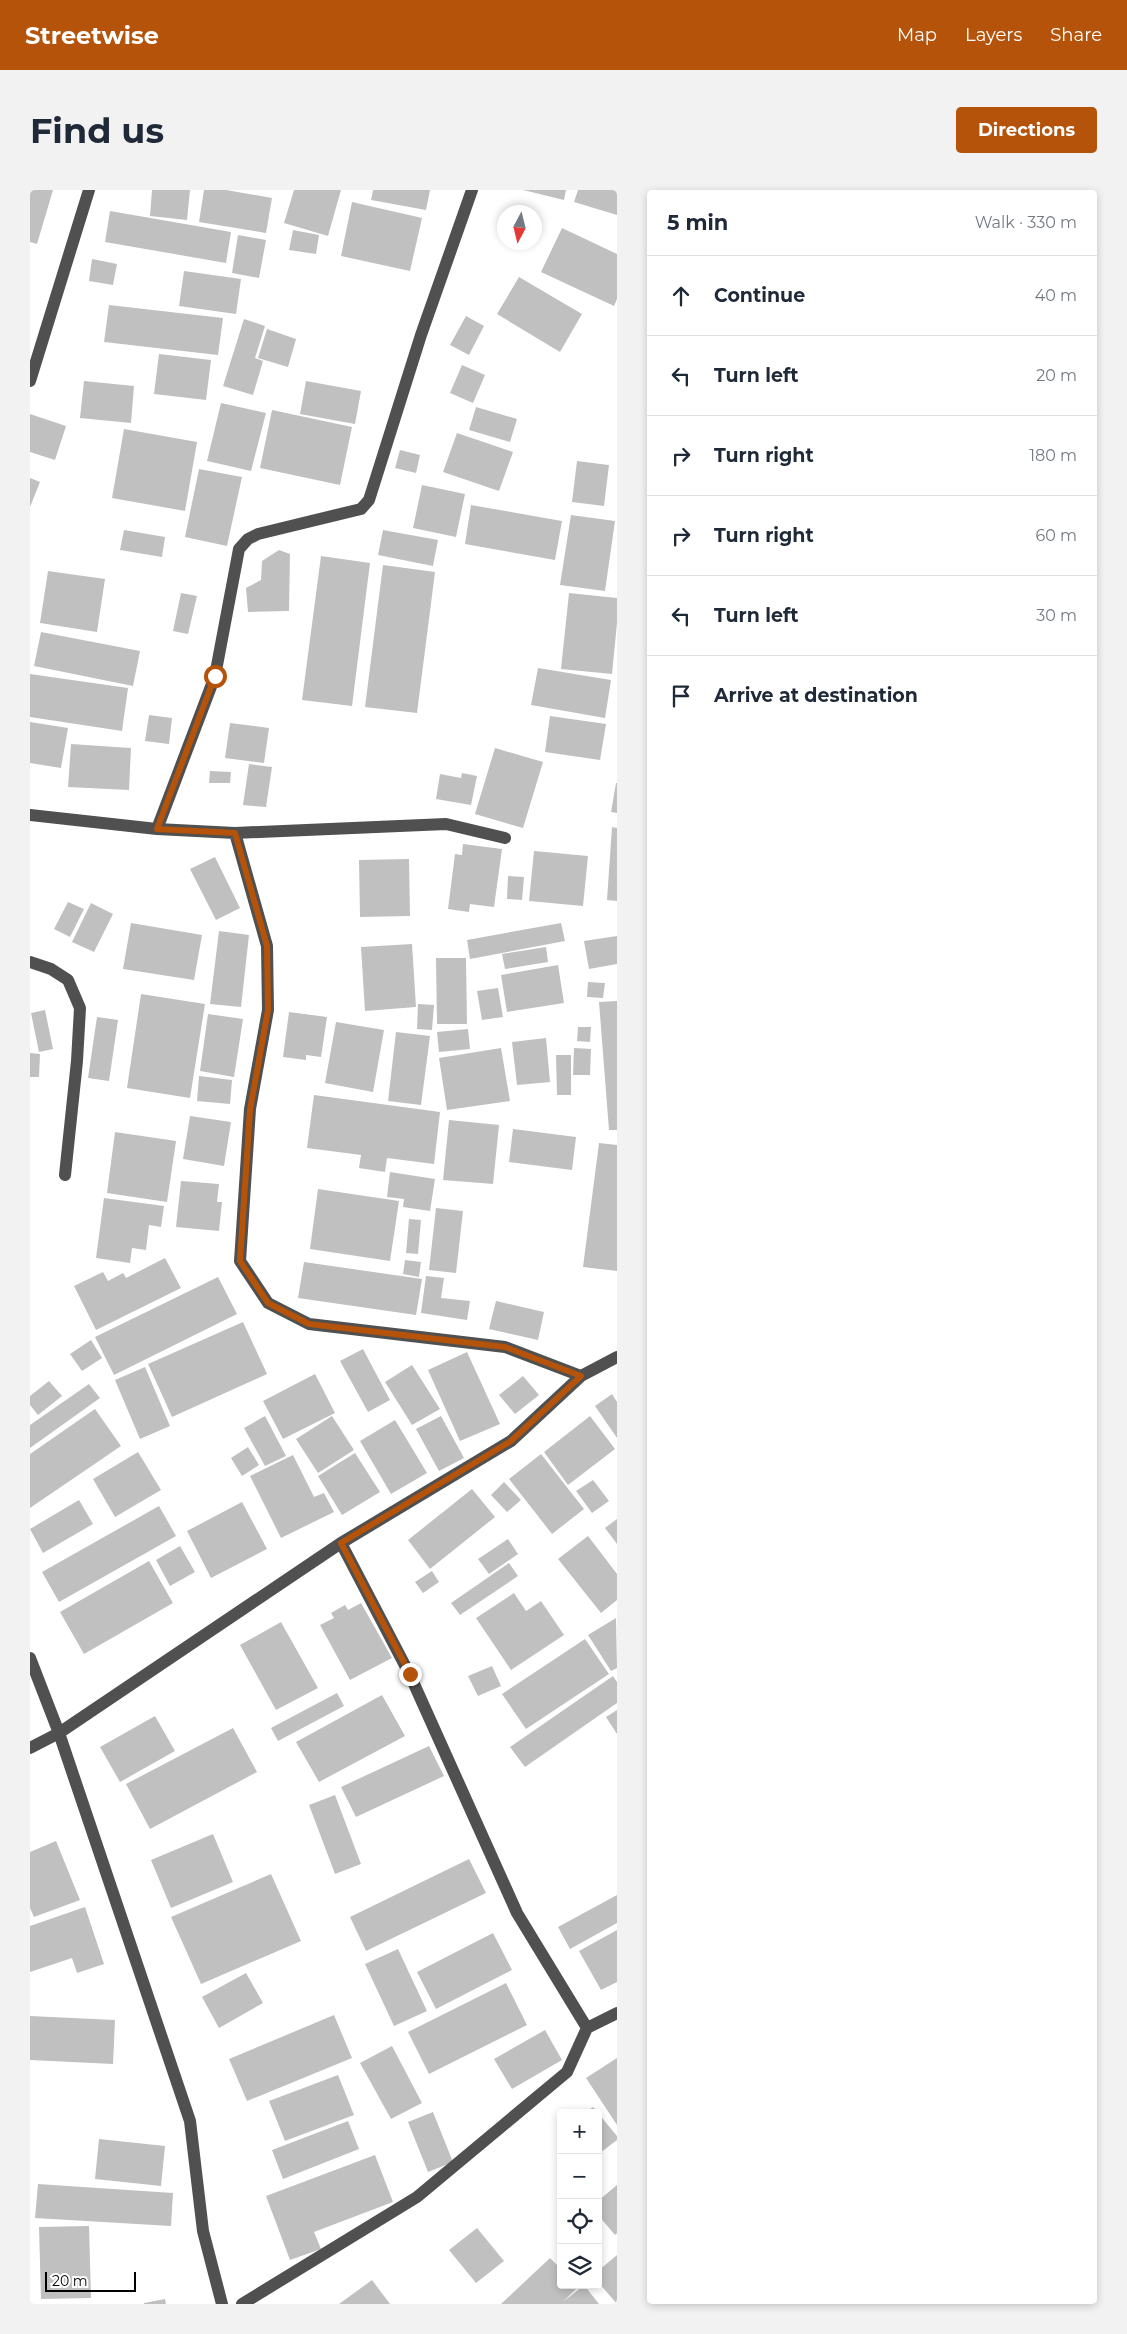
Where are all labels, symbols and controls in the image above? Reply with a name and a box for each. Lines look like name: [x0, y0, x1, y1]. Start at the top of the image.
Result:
text: Streetwise: [25, 21, 159, 50]
text: Map: [897, 24, 937, 46]
text: Layers: [965, 24, 1022, 46]
text: Share: [1050, 24, 1102, 46]
button: Directions: [956, 107, 1097, 153]
text: Find us: [30, 109, 164, 152]
north arrow: [497, 205, 542, 250]
text: 5 min: [667, 210, 728, 235]
text: Walk · 330 m: [975, 213, 1077, 232]
icon: ahead: [667, 282, 695, 310]
text: Continue: [714, 284, 805, 307]
text: 40 m: [1035, 286, 1077, 305]
icon: left: [667, 362, 695, 390]
text: Turn left: [714, 364, 799, 387]
text: 20 m: [1036, 366, 1077, 385]
icon: right: [667, 442, 695, 470]
text: Turn right: [714, 444, 814, 467]
text: 180 m: [1029, 446, 1077, 465]
icon: right: [667, 522, 695, 550]
text: Turn right: [714, 524, 814, 547]
text: 60 m: [1035, 526, 1077, 545]
icon: left: [667, 602, 695, 630]
text: Turn left: [714, 604, 799, 627]
text: 30 m: [1036, 606, 1077, 625]
route start: [204, 665, 227, 688]
icon: arrive: [667, 682, 695, 710]
text: Arrive at destination: [714, 684, 918, 707]
route end: [399, 1663, 422, 1686]
map controls: [557, 2109, 602, 2289]
button: +: [557, 2109, 602, 2154]
button: −: [557, 2154, 602, 2199]
button: locate: [557, 2199, 602, 2244]
button: layers: [557, 2244, 602, 2289]
scale bar: [45, 2269, 136, 2292]
text: 20 m: [52, 2272, 88, 2290]

